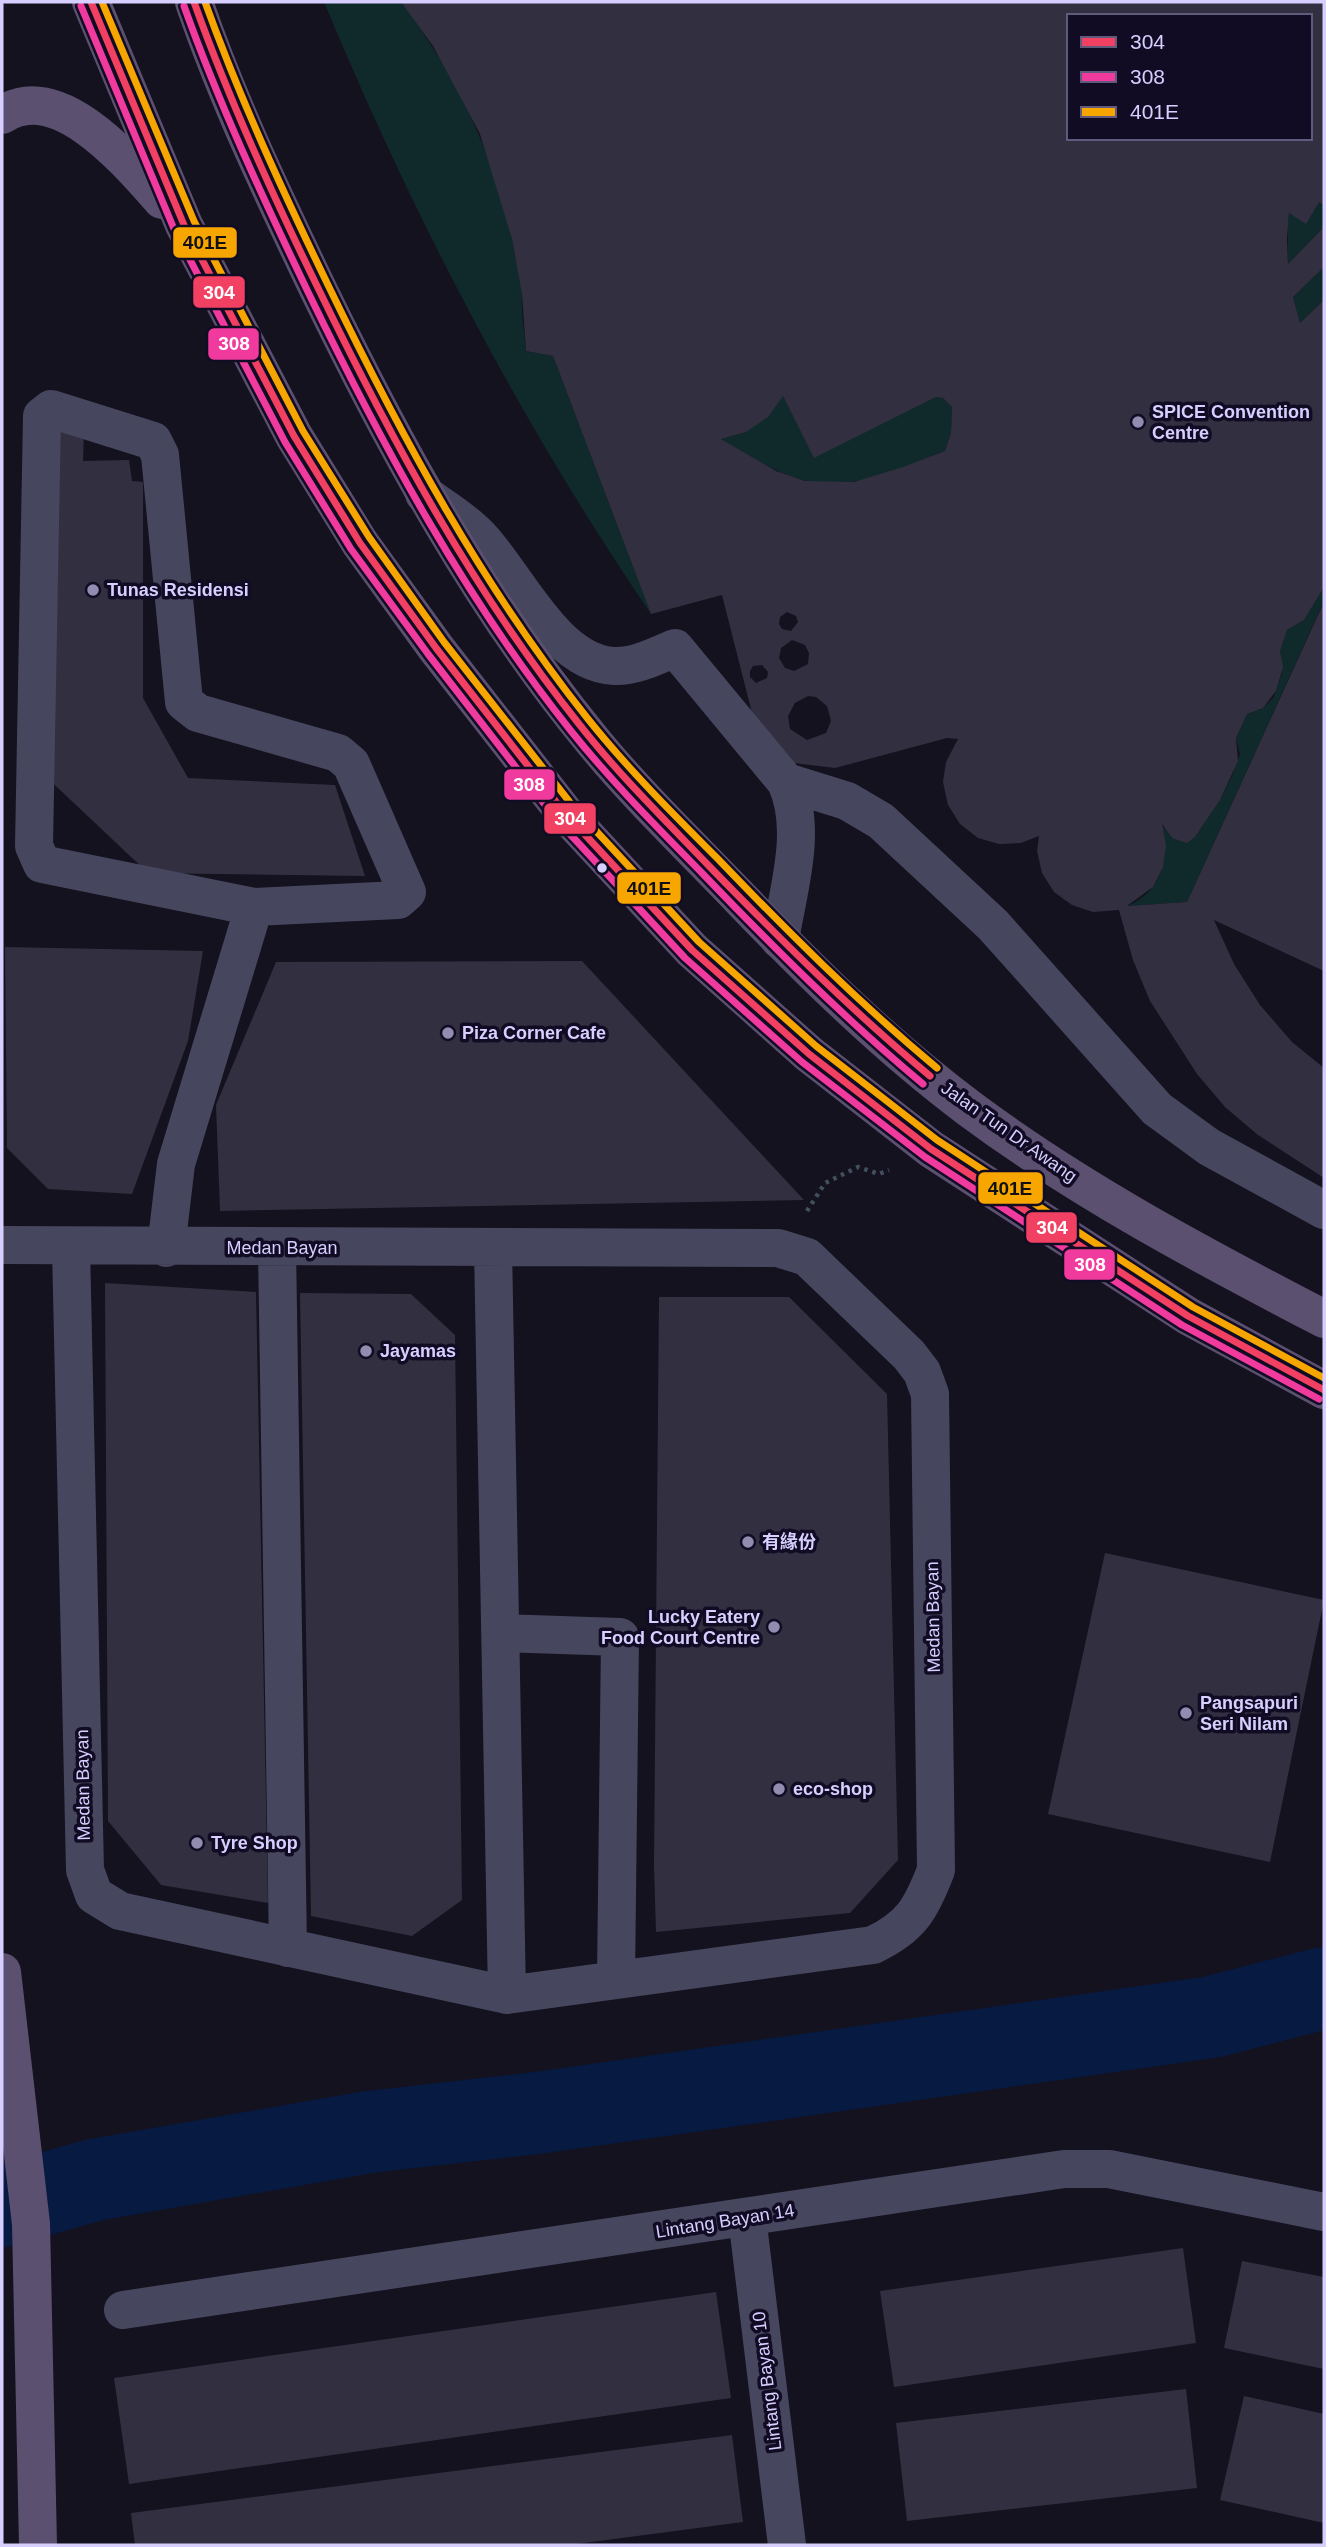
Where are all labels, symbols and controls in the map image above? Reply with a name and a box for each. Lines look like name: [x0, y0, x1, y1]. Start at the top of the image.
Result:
legend: [1067, 14, 1312, 140]
text: 304: [1130, 30, 1165, 53]
text: 308: [1130, 65, 1165, 88]
text: 401E: [1130, 100, 1179, 123]
line badge: 401E: [172, 226, 238, 259]
text: 401E: [183, 232, 227, 253]
line badge: 304: [192, 275, 246, 309]
text: 304: [203, 282, 235, 303]
line badge: 308: [207, 327, 260, 361]
text: 308: [218, 333, 250, 354]
place label: SPICE Convention Centre: [1152, 402, 1310, 443]
marker: SPICE Convention Centre: [1130, 414, 1146, 430]
place label: Tunas Residensi: [107, 580, 249, 600]
marker: Tunas Residensi: [85, 582, 101, 598]
line badge: 308: [503, 768, 556, 801]
text: 308: [513, 774, 545, 795]
line badge: 304: [543, 802, 597, 835]
text: 304: [554, 808, 586, 829]
unlabelled marker: [595, 861, 609, 875]
line badge: 401E: [616, 871, 682, 905]
text: 401E: [627, 878, 671, 899]
place label: Piza Corner Cafe: [462, 1023, 606, 1043]
marker: Piza Corner Cafe: [440, 1025, 456, 1041]
street label: Jalan Tun Dr Awang: [937, 1078, 1081, 1186]
line badge: 401E: [977, 1171, 1044, 1205]
text: 401E: [988, 1178, 1032, 1199]
line badge: 304: [1025, 1211, 1078, 1244]
text: 304: [1036, 1217, 1068, 1238]
street label: Medan Bayan: [226, 1238, 338, 1258]
line badge: 308: [1063, 1248, 1116, 1281]
text: 308: [1074, 1254, 1106, 1275]
place label: Jayamas: [380, 1341, 456, 1361]
marker: Jayamas: [358, 1343, 374, 1359]
place label: 有緣份: [762, 1531, 816, 1552]
marker: 有緣份: [740, 1534, 756, 1550]
street label: Medan Bayan: [922, 1561, 944, 1673]
place label: Lucky Eatery Food Court Centre: [601, 1607, 760, 1648]
marker: Lucky Eatery Food Court Centre: [766, 1619, 782, 1635]
place label: Pangsapuri Seri Nilam: [1200, 1693, 1298, 1734]
marker: Pangsapuri Seri Nilam: [1178, 1705, 1194, 1721]
street label: Medan Bayan: [72, 1729, 94, 1841]
place label: eco-shop: [793, 1779, 873, 1799]
marker: eco-shop: [771, 1781, 787, 1797]
place label: Tyre Shop: [211, 1833, 298, 1853]
marker: Tyre Shop: [189, 1835, 205, 1851]
street label: Lintang Bayan 14: [654, 2200, 796, 2242]
street label: Lintang Bayan 10: [749, 2310, 785, 2452]

